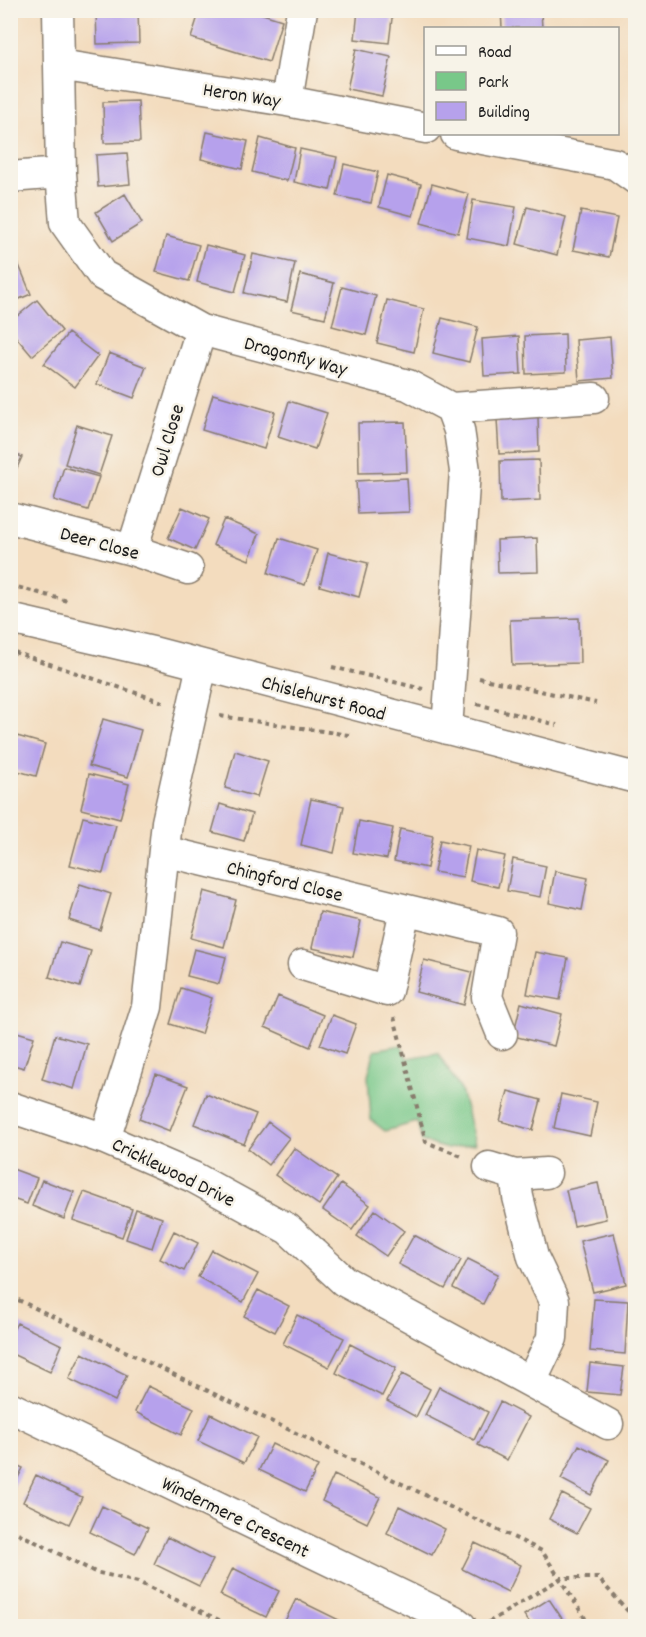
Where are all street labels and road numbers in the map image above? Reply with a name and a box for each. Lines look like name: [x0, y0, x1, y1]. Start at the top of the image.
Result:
street label: Heron Way: [201, 77, 283, 117]
street label: Dragonfly Way: [241, 331, 351, 385]
street label: Owl Close: [145, 401, 193, 481]
street label: Deer Close: [57, 521, 142, 569]
street label: Chislehurst Road: [258, 670, 389, 730]
street label: Chingford Close: [223, 855, 345, 911]
street label: Cricklewood Drive: [106, 1132, 239, 1216]
street label: Windermere Crescent: [156, 1471, 313, 1567]

